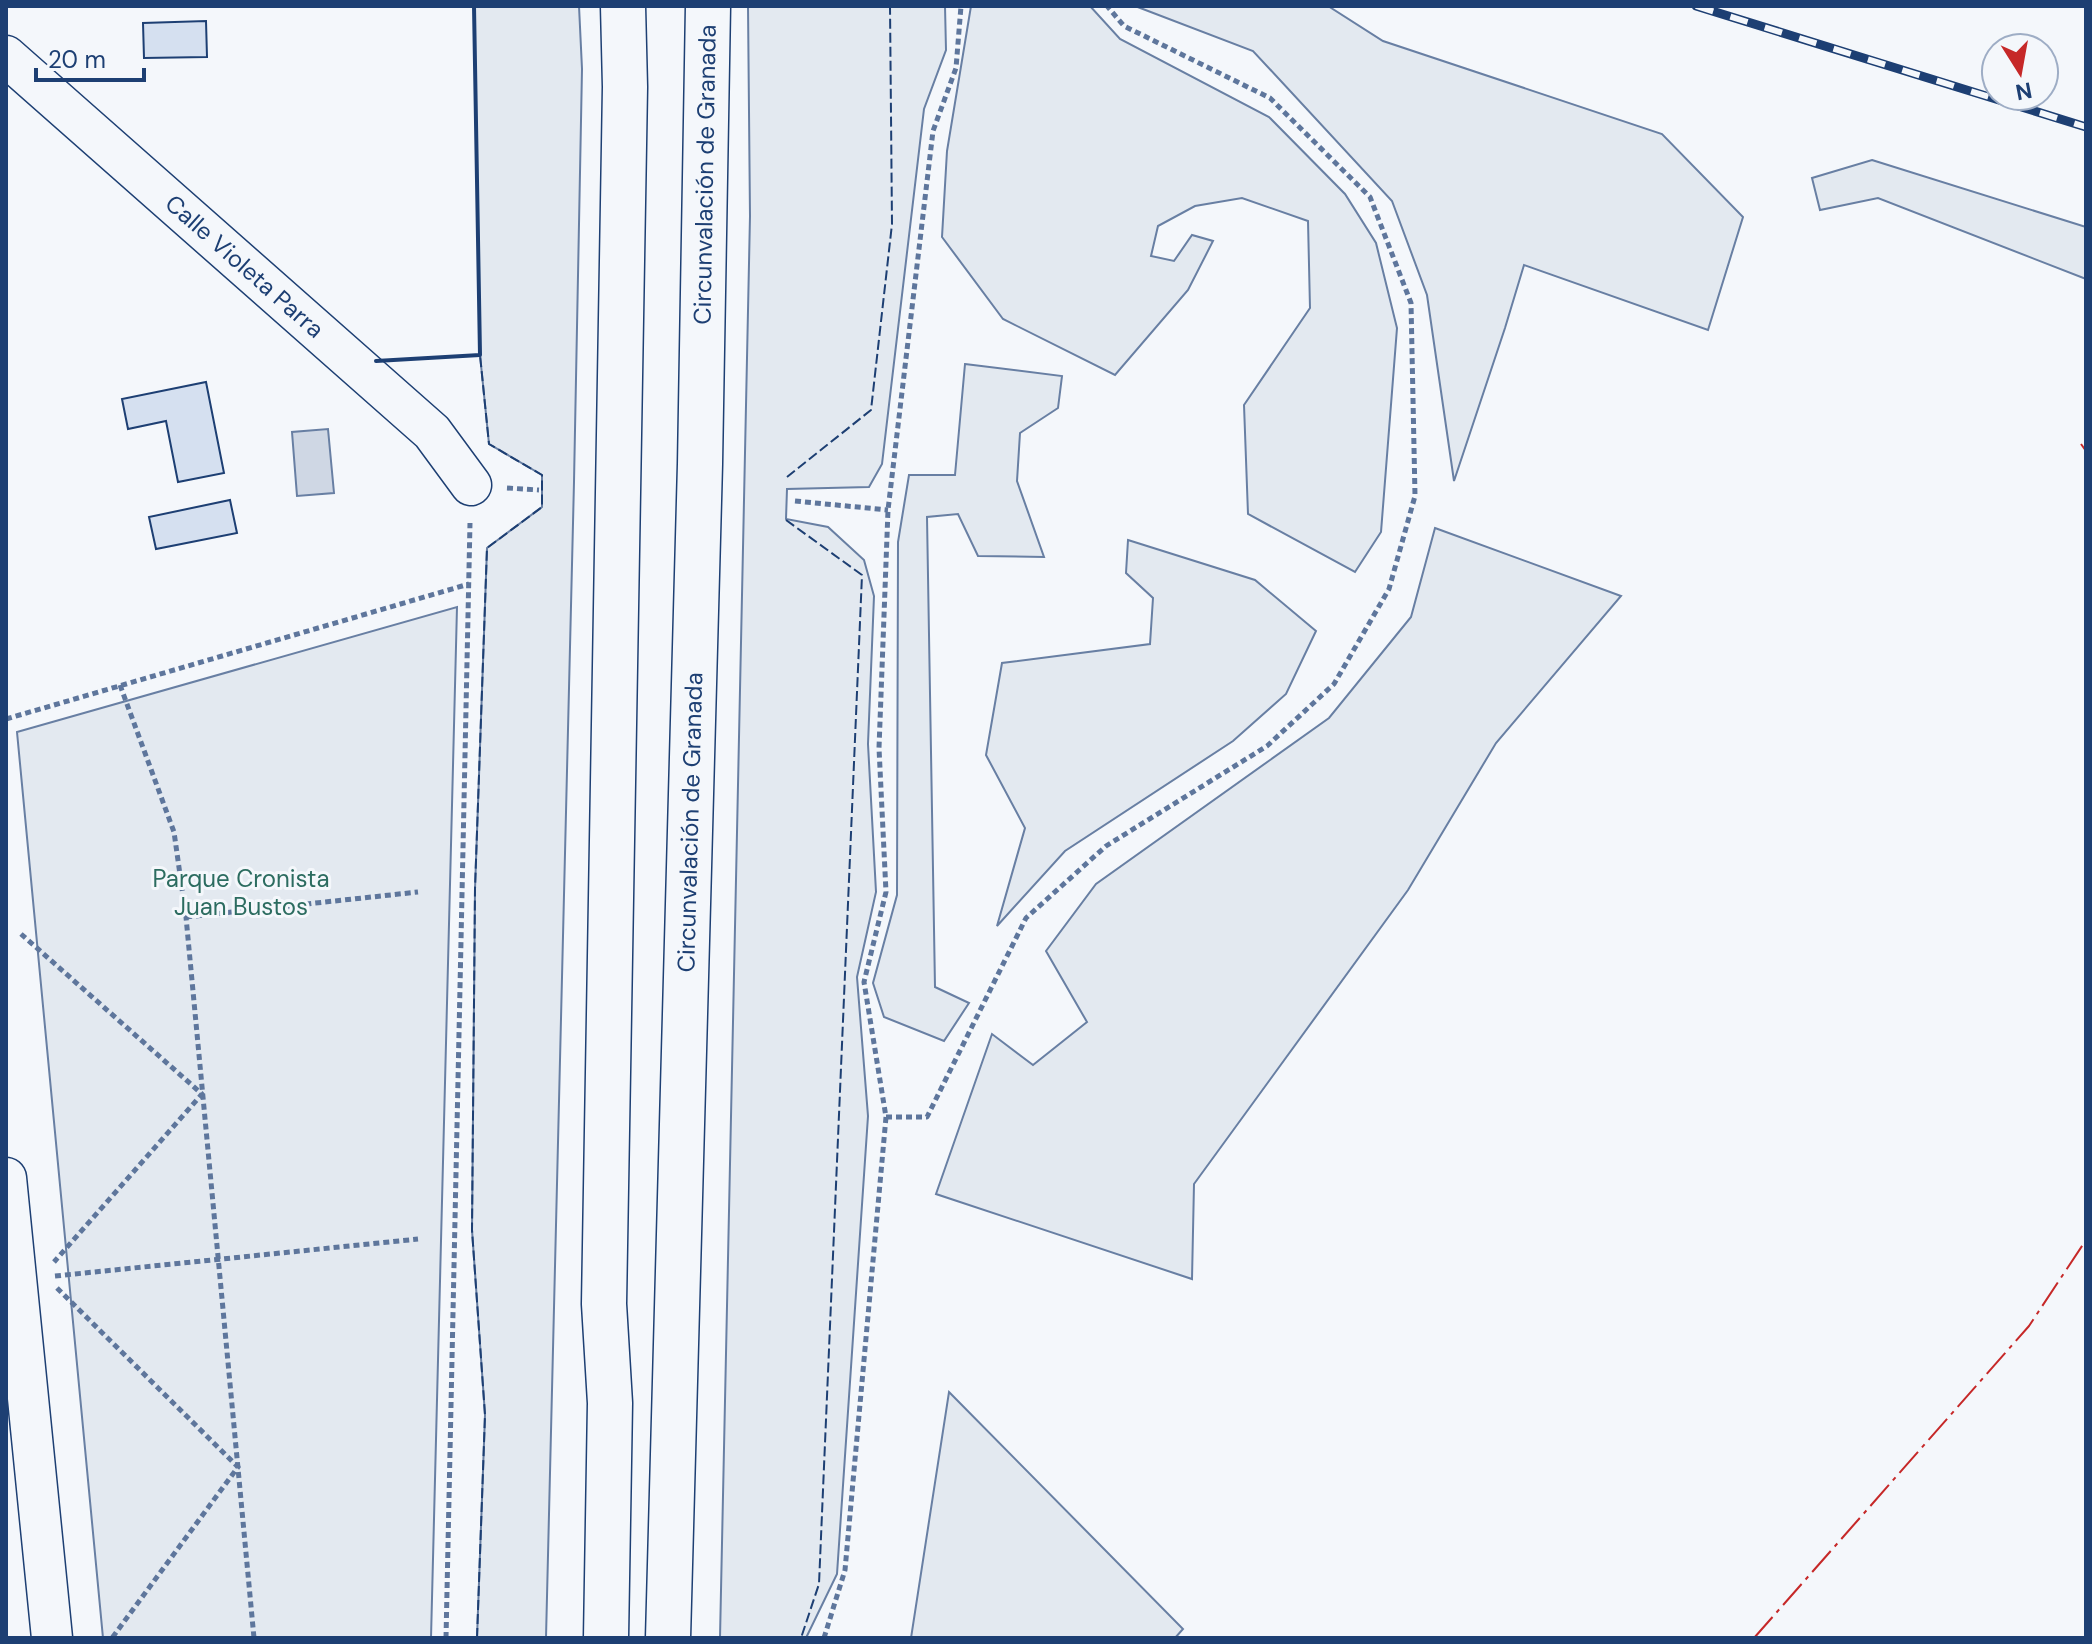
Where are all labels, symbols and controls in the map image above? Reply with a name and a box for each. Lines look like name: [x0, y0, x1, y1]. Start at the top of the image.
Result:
street label: Circunvalación de Granada: [686, 24, 723, 325]
scale bar: [36, 32, 144, 82]
north arrow: [1980, 32, 2060, 112]
text: 20 m: [48, 44, 106, 75]
text: N: [2013, 75, 2034, 107]
street label: Calle Violeta Parra: [159, 188, 331, 344]
street label: Circunvalación de Granada: [670, 672, 709, 973]
park label: Parque Cronista Juan Bustos: [152, 863, 330, 922]

